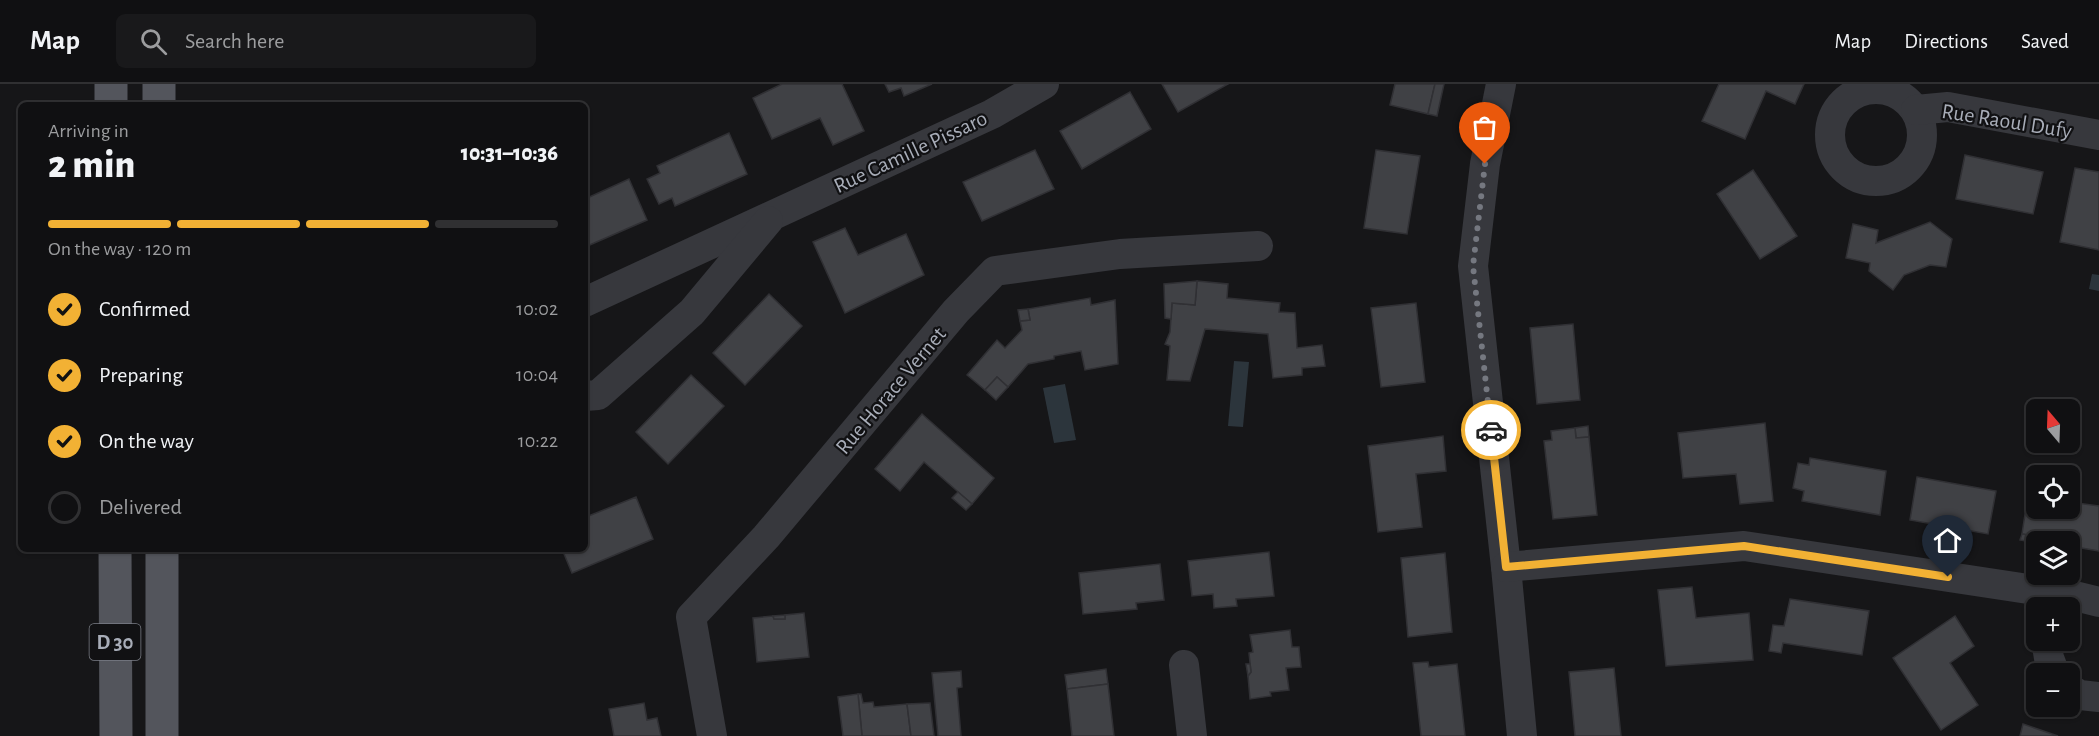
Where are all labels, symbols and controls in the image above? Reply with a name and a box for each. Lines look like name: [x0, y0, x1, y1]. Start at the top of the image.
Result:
search box: [116, 14, 536, 68]
icon: search: [137, 25, 170, 58]
text: Map: [30, 27, 80, 55]
text: Search here: [185, 30, 284, 52]
text: Map: [1835, 31, 1871, 52]
text: Directions: [1904, 31, 1988, 52]
text: Saved: [2021, 31, 2069, 52]
street label: Rue Raoul Dufy: [1940, 100, 2074, 142]
pin: [1459, 102, 1510, 164]
street label: Rue Camille Pissaro: [830, 107, 991, 197]
icon: bag: [1468, 111, 1501, 144]
text: Arriving in: [48, 121, 129, 141]
text: 10:31–10:36: [461, 142, 558, 164]
text: 2 min: [48, 146, 135, 185]
text: On the way · 120 m: [48, 239, 191, 259]
icon: check: [48, 293, 81, 326]
text: Confirmed: [99, 298, 190, 320]
text: 10:02: [516, 299, 558, 319]
street label: Rue Horace Vernet: [831, 323, 950, 458]
icon: check: [48, 359, 81, 392]
text: Preparing: [99, 364, 183, 386]
text: 10:04: [516, 365, 558, 385]
north arrow: [2026, 399, 2080, 453]
map controls: [2026, 399, 2080, 717]
courier: [1461, 400, 1521, 460]
icon: car: [1475, 414, 1508, 447]
icon: check: [48, 425, 81, 458]
text: On the way: [99, 430, 194, 452]
text: 10:22: [518, 431, 558, 451]
button: locate: [2026, 465, 2080, 519]
text: Delivered: [99, 496, 182, 518]
pin: [1922, 515, 1973, 577]
icon: home: [1931, 524, 1964, 557]
button: layers: [2026, 531, 2080, 585]
button: +: [2026, 597, 2080, 651]
road number: D 30: [90, 624, 140, 660]
button: −: [2026, 663, 2080, 717]

